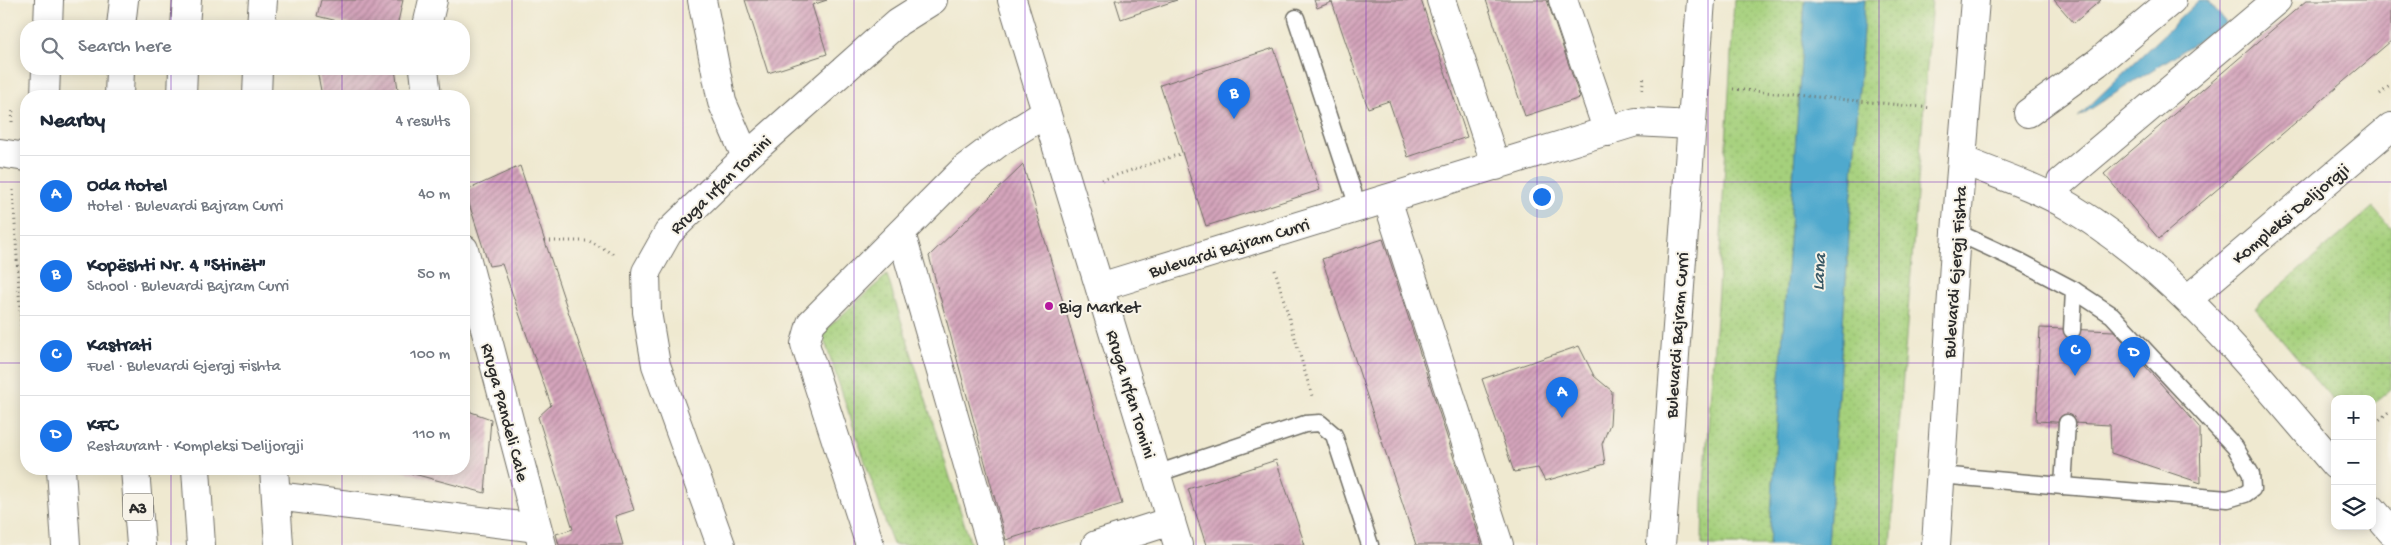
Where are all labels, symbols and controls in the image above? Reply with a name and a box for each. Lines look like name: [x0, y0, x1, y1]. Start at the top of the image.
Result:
search box: [20, 20, 470, 75]
icon: search: [38, 34, 66, 62]
text: Search here: [78, 36, 172, 59]
pin: B: [1218, 78, 1250, 119]
text: Nearby: [40, 110, 105, 135]
text: 4 results: [395, 113, 450, 132]
street label: Rruga Irfan Tomini: [667, 132, 777, 240]
street label: Kompleksi Delijorgji: [2229, 160, 2354, 270]
text: Oda Hotel: [87, 175, 167, 198]
your location: [1529, 184, 1555, 210]
street label: Bulevardi Gjergj Fishta: [1940, 184, 1973, 360]
text: A: [51, 186, 61, 205]
text: 40 m: [418, 186, 450, 205]
text: Hotel · Bulevardi Bajram Curri: [87, 198, 283, 217]
street label: Bulevardi Bajram Curri: [1146, 215, 1313, 284]
street label: Bulevardi Bajram Curri: [1662, 251, 1695, 420]
water label: Lana: [1808, 252, 1833, 292]
text: Kopështi Nr. 4 "Stinët": [87, 255, 266, 278]
text: B: [52, 266, 60, 285]
text: 50 m: [417, 266, 450, 285]
text: School · Bulevardi Bajram Curri: [87, 278, 289, 297]
place label: Big Market: [1058, 298, 1142, 319]
marker: Big Market: [1043, 300, 1055, 312]
street label: Rruga Irfan Tomini: [1100, 328, 1159, 462]
text: Kastrati: [87, 335, 152, 358]
pin: C: [2059, 335, 2091, 376]
pin: D: [2118, 337, 2150, 378]
street label: Rruga Pandeli Cale: [475, 341, 532, 485]
text: C: [52, 346, 60, 365]
text: 100 m: [410, 346, 450, 365]
text: Fuel · Bulevardi Gjergj Fishta: [87, 358, 281, 377]
pin: A: [1546, 377, 1578, 418]
map controls: [2331, 395, 2376, 530]
button: +: [2331, 395, 2376, 440]
text: KFC: [87, 415, 118, 438]
text: D: [51, 426, 61, 445]
text: 110 m: [413, 426, 450, 445]
text: Restaurant · Kompleksi Delijorgji: [87, 438, 304, 457]
button: −: [2331, 440, 2376, 485]
button: layers: [2331, 485, 2376, 530]
road number: A3: [123, 494, 153, 520]

